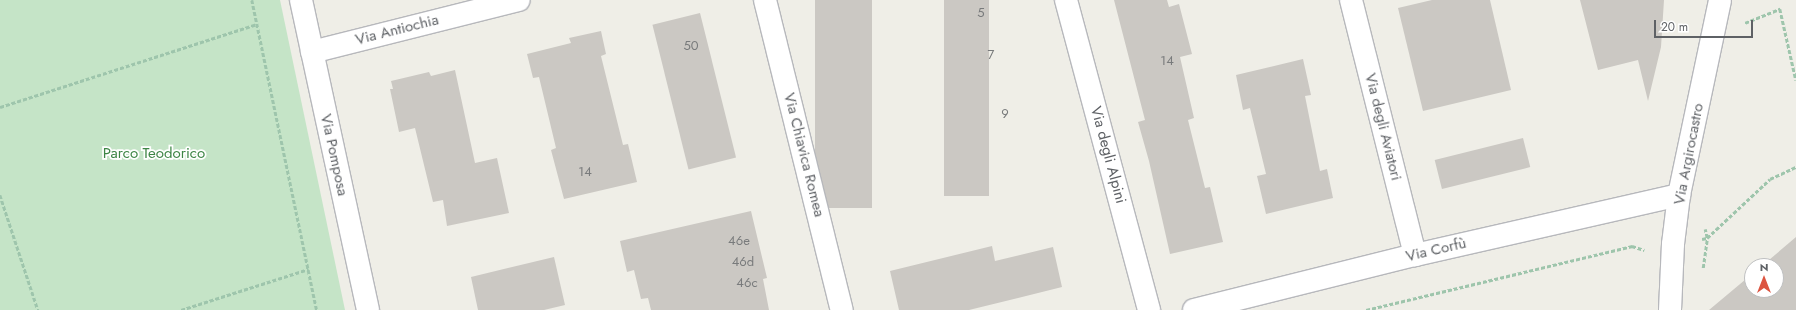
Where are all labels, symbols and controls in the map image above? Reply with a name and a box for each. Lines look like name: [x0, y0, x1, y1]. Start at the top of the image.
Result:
house number: 5: [977, 5, 985, 21]
street label: Via Antiochia: [354, 11, 440, 49]
scale bar: [1656, 12, 1755, 38]
text: 20 m: [1661, 18, 1688, 36]
house number: 50: [683, 38, 699, 54]
house number: 7: [988, 47, 994, 63]
house number: 14: [1160, 53, 1174, 69]
street label: Via degli Aviatori: [1361, 72, 1405, 182]
street label: Via Chiavica Romea: [780, 91, 828, 219]
street label: Via Argirocastro: [1670, 102, 1708, 206]
street label: Via degli Alpini: [1086, 104, 1130, 206]
house number: 9: [1001, 106, 1009, 122]
street label: Via Pomposa: [317, 112, 351, 198]
park label: Parco Teodorico: [103, 145, 205, 163]
house number: 14: [578, 164, 592, 180]
house number: 46e: [728, 233, 750, 249]
street label: Via Corfù: [1404, 234, 1468, 266]
house number: 46d: [732, 254, 754, 270]
north arrow: [1744, 258, 1784, 298]
text: N: [1760, 259, 1768, 275]
house number: 46c: [736, 275, 758, 291]

